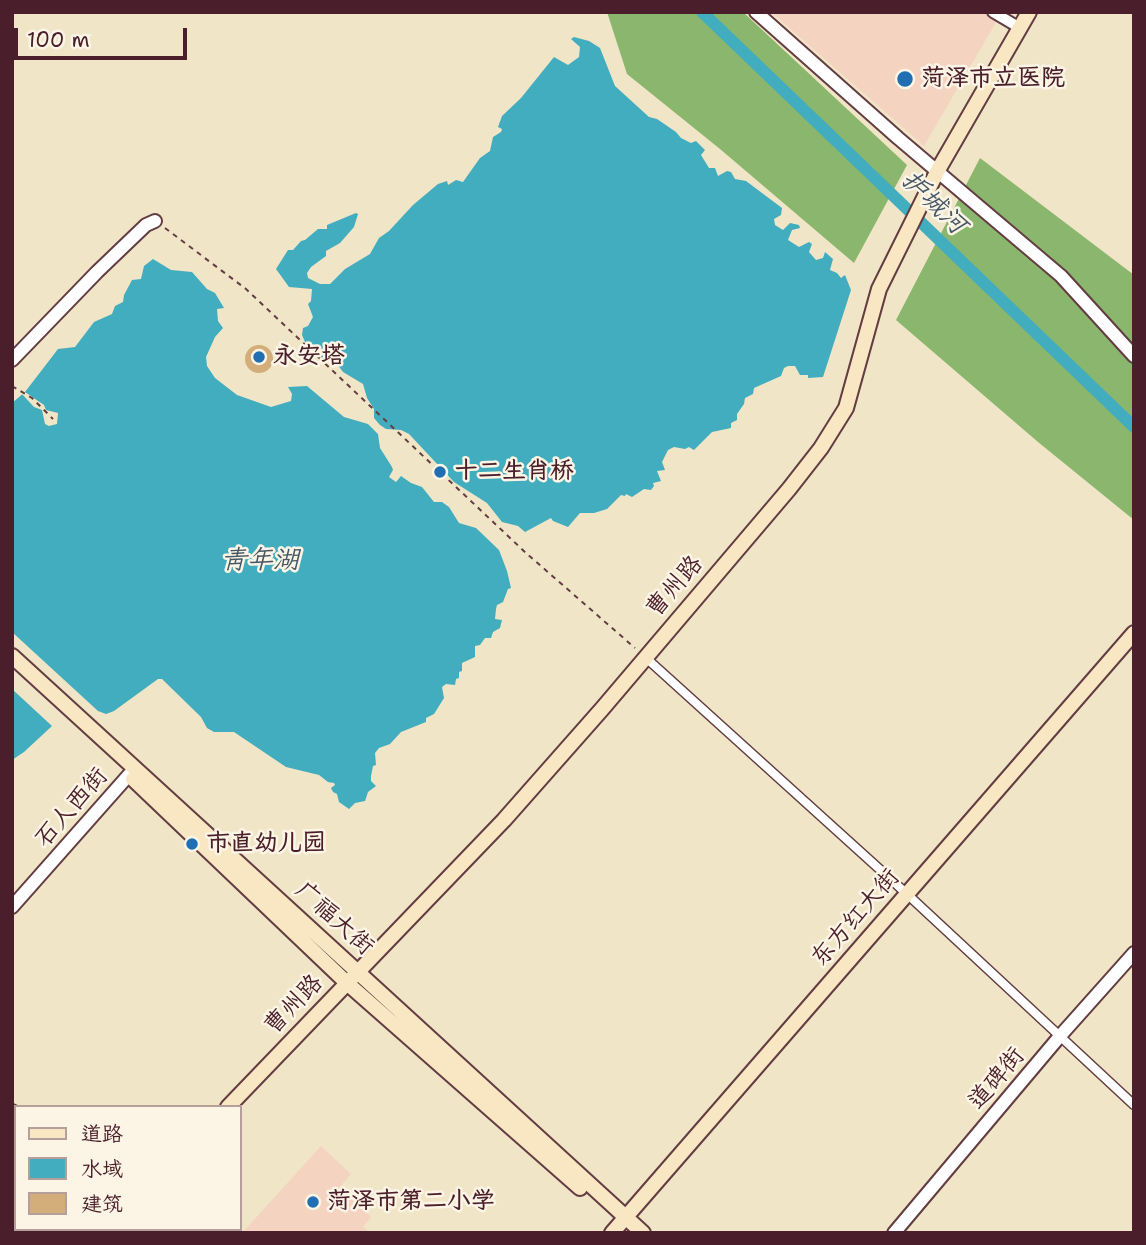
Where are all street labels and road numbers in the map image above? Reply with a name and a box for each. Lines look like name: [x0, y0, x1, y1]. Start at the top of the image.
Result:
street label: 曹州路: [641, 550, 709, 624]
street label: 石人西街: [30, 762, 114, 854]
street label: 东方红大街: [806, 863, 906, 973]
street label: 广福大街: [289, 876, 379, 962]
street label: 曹州路: [259, 969, 329, 1041]
street label: 道碑街: [963, 1042, 1031, 1116]

